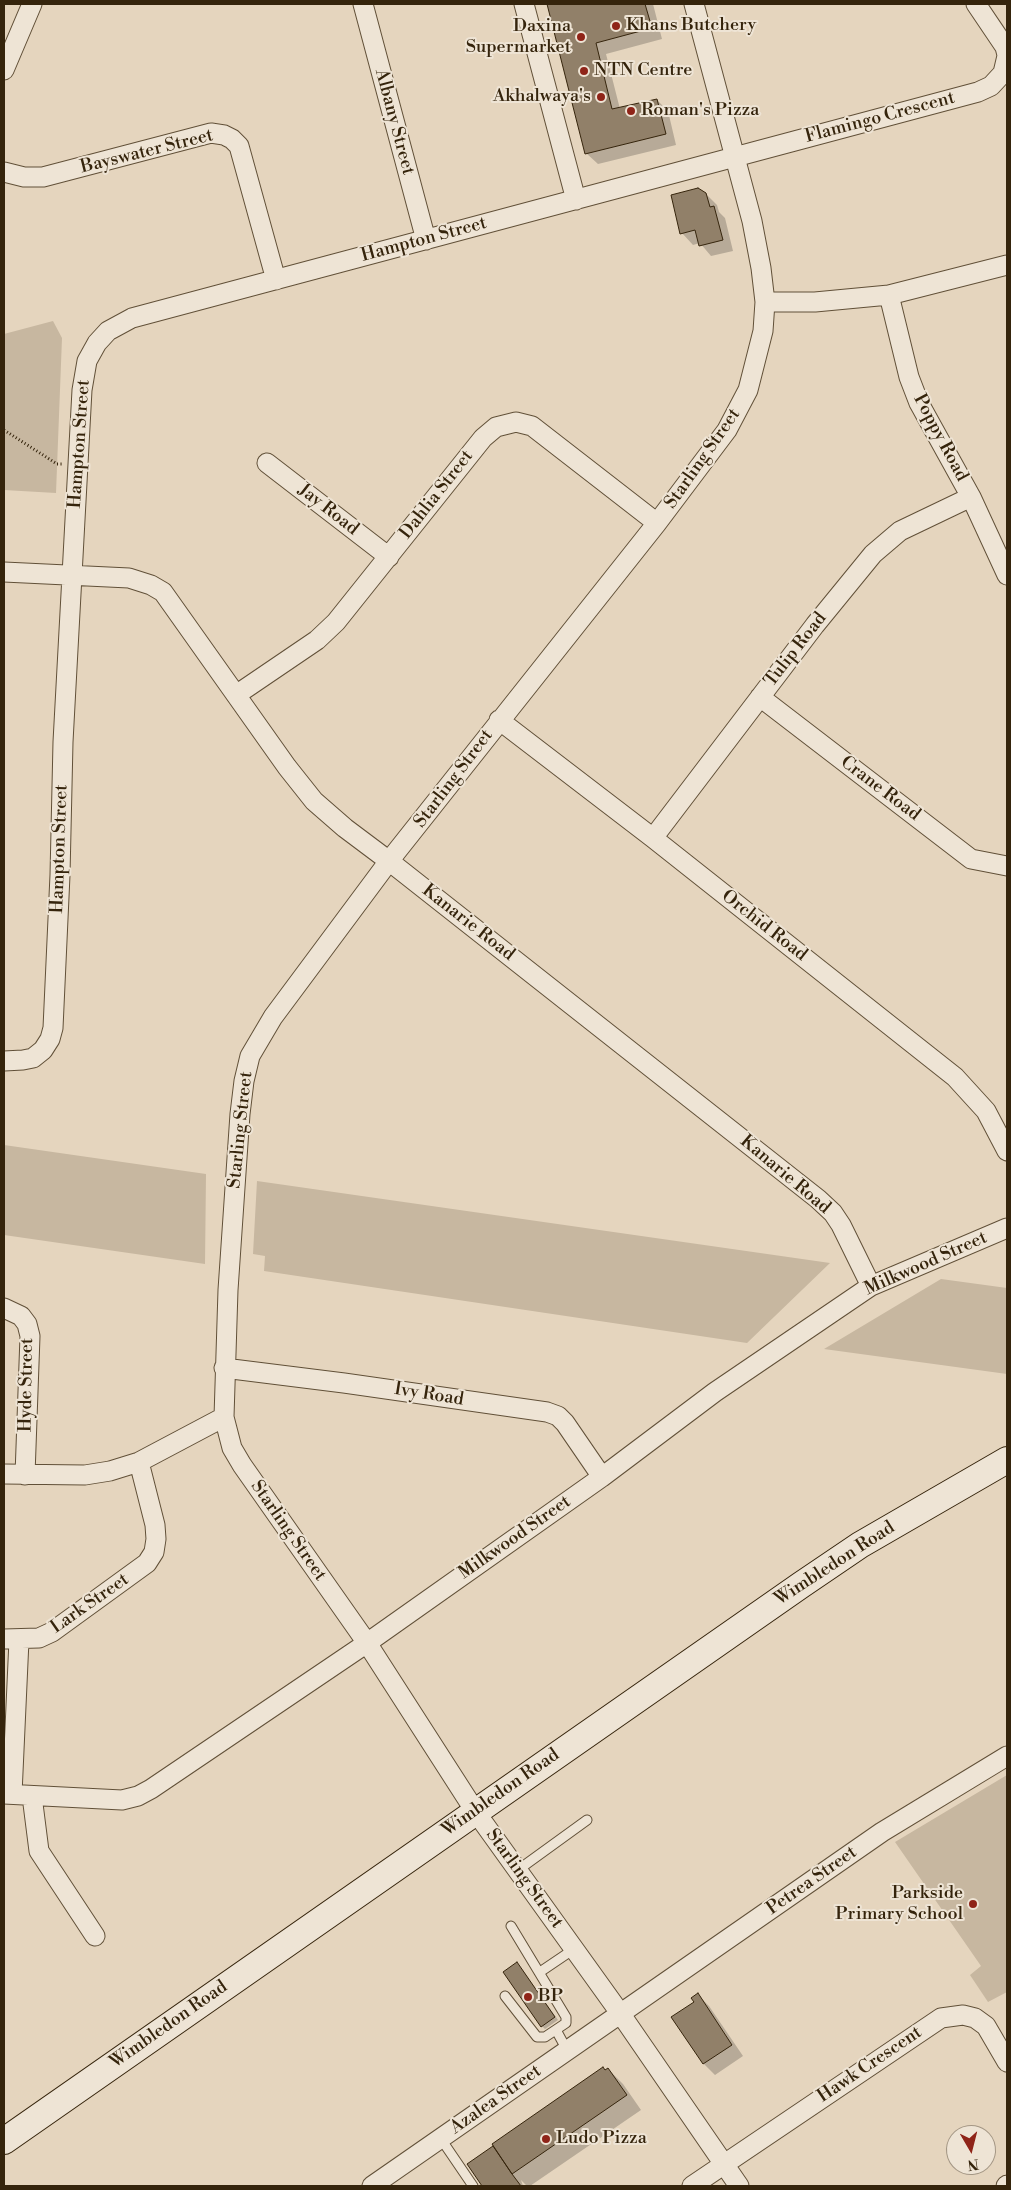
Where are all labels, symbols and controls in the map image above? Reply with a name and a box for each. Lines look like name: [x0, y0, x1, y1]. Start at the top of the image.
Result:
place label: Khans Butchery: [626, 15, 756, 37]
place label: Daxina Supermarket: [466, 16, 571, 58]
marker: Khans Butchery: [610, 20, 622, 32]
marker: Daxina Supermarket: [575, 31, 587, 43]
place label: NTN Centre: [594, 60, 692, 82]
marker: NTN Centre: [578, 65, 590, 77]
street label: Albany Street: [369, 67, 419, 177]
place label: Akhalwaya's: [493, 86, 591, 108]
street label: Flamingo Crescent: [803, 88, 957, 148]
marker: Akhalwaya's: [595, 91, 607, 103]
place label: Roman's Pizza: [641, 100, 759, 122]
marker: Roman's Pizza: [625, 105, 637, 117]
street label: Bayswater Street: [78, 125, 216, 179]
street label: Hampton Street: [359, 213, 489, 267]
street label: Hampton Street: [65, 379, 95, 509]
street label: Poppy Road: [908, 391, 972, 485]
street label: Starling Street: [660, 405, 746, 513]
street label: Dahlia Street: [396, 446, 478, 544]
street label: Jay Road: [293, 480, 363, 540]
street label: Tulip Road: [760, 608, 832, 692]
street label: Starling Street: [410, 726, 498, 832]
street label: Crane Road: [836, 752, 924, 826]
street label: Hampton Street: [47, 784, 73, 914]
street label: Kanarie Road: [417, 880, 519, 966]
street label: Orchid Road: [717, 886, 811, 966]
street label: Starling Street: [224, 1070, 258, 1190]
street label: Kanarie Road: [735, 1131, 835, 1219]
street label: Milkwood Street: [861, 1227, 991, 1301]
street label: Hyde Street: [15, 1338, 39, 1432]
street label: Ivy Road: [393, 1379, 465, 1411]
street label: Starling Street: [245, 1477, 331, 1585]
street label: Milkwood Street: [455, 1491, 575, 1585]
street label: Wimbledon Road: [771, 1517, 899, 1611]
street label: Lark Street: [47, 1569, 133, 1639]
street label: Wimbledon Road: [438, 1744, 564, 1842]
street label: Starling Street: [481, 1825, 567, 1933]
street label: Petrea Street: [763, 1842, 861, 1920]
place label: Parkside Primary School: [835, 1883, 963, 1926]
marker: Parkside Primary School: [967, 1898, 979, 1910]
street label: Wimbledon Road: [106, 1976, 232, 2074]
place label: BP: [538, 1986, 563, 2008]
marker: BP: [522, 1991, 534, 2003]
street label: Hawk Crescent: [814, 2022, 926, 2108]
street label: Azalea Street: [446, 2061, 546, 2139]
north arrow: [946, 2125, 996, 2175]
place label: Ludo Pizza: [556, 2128, 647, 2150]
marker: Ludo Pizza: [540, 2133, 552, 2145]
text: N: [966, 2154, 980, 2174]

